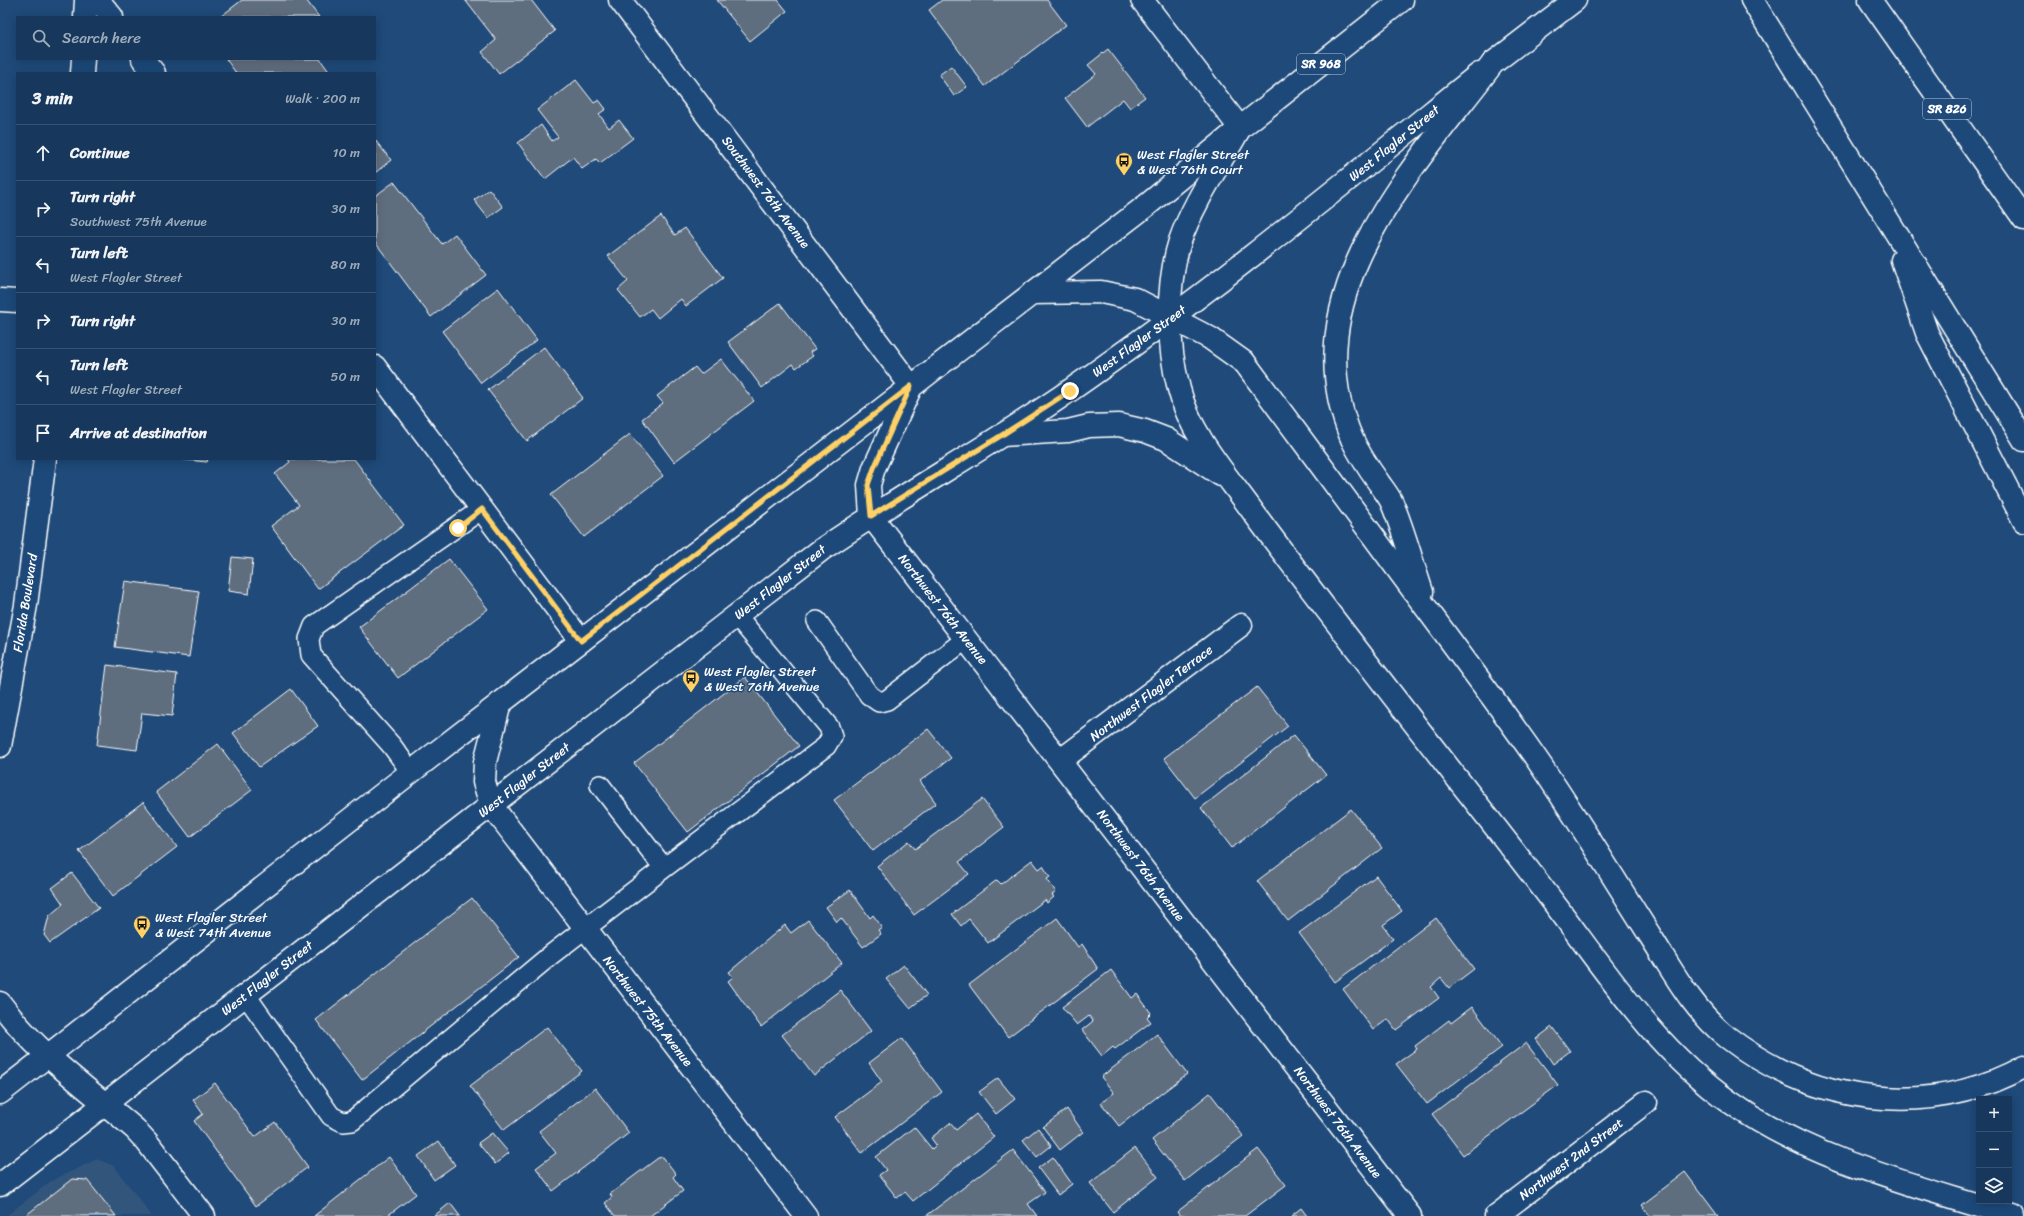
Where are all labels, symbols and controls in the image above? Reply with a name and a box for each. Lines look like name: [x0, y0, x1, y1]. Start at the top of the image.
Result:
search box: [16, 16, 376, 60]
text: Search here: [62, 25, 141, 51]
icon: search: [30, 27, 52, 49]
road number: SR 968: [1297, 54, 1345, 74]
text: 3 min: [32, 83, 73, 113]
text: Walk · 200 m: [285, 87, 360, 110]
street label: West Flagler Street: [1343, 98, 1445, 187]
road number: SR 826: [1923, 99, 1971, 119]
street label: Southwest 76th Avenue: [716, 131, 816, 253]
text: Continue: [70, 140, 130, 166]
text: 10 m: [333, 141, 360, 164]
icon: ahead: [32, 142, 54, 164]
place label: West Flagler Street & West 76th Court: [1137, 143, 1250, 181]
bus stop icon: West Flagler Street & West 76th Court: [1114, 151, 1134, 176]
text: Turn right: [70, 184, 135, 210]
text: 30 m: [331, 197, 360, 220]
icon: right: [32, 198, 54, 220]
text: Southwest 75th Avenue: [70, 210, 207, 233]
text: Turn left: [70, 240, 128, 266]
text: 80 m: [331, 253, 360, 276]
icon: left: [32, 254, 54, 276]
text: West Flagler Street: [70, 266, 182, 289]
street label: West Flagler Street: [1087, 298, 1192, 383]
text: Turn right: [70, 308, 135, 334]
text: 30 m: [331, 309, 360, 332]
icon: right: [32, 310, 54, 332]
text: Turn left: [70, 352, 128, 378]
text: 50 m: [330, 365, 360, 388]
icon: left: [32, 366, 54, 388]
text: West Flagler Street: [70, 378, 182, 401]
route end: [1061, 382, 1079, 400]
text: Arrive at destination: [70, 420, 207, 446]
icon: arrive: [32, 422, 54, 444]
route start: [449, 519, 467, 537]
street label: West Flagler Street: [729, 538, 832, 626]
street label: Northwest 76th Avenue: [892, 548, 994, 670]
street label: Florida Boulevard: [6, 551, 44, 654]
street label: Northwest Flagler Terrace: [1084, 639, 1218, 747]
place label: West Flagler Street & West 76th Avenue: [704, 660, 819, 698]
bus stop icon: West Flagler Street & West 76th Avenue: [681, 668, 701, 693]
street label: West Flagler Street: [473, 736, 576, 824]
street label: Northwest 76th Avenue: [1091, 804, 1191, 926]
place label: West Flagler Street & West 74th Avenue: [155, 906, 271, 944]
bus stop icon: West Flagler Street & West 74th Avenue: [132, 914, 152, 939]
street label: West Flagler Street: [216, 934, 319, 1022]
street label: Northwest 75th Avenue: [597, 950, 699, 1072]
street label: Northwest 76th Avenue: [1288, 1061, 1388, 1183]
map controls: [1976, 1096, 2012, 1204]
button: +: [1976, 1096, 2012, 1132]
street label: Northwest 2nd Street: [1514, 1112, 1629, 1206]
button: −: [1976, 1132, 2012, 1168]
button: layers: [1976, 1168, 2012, 1204]

